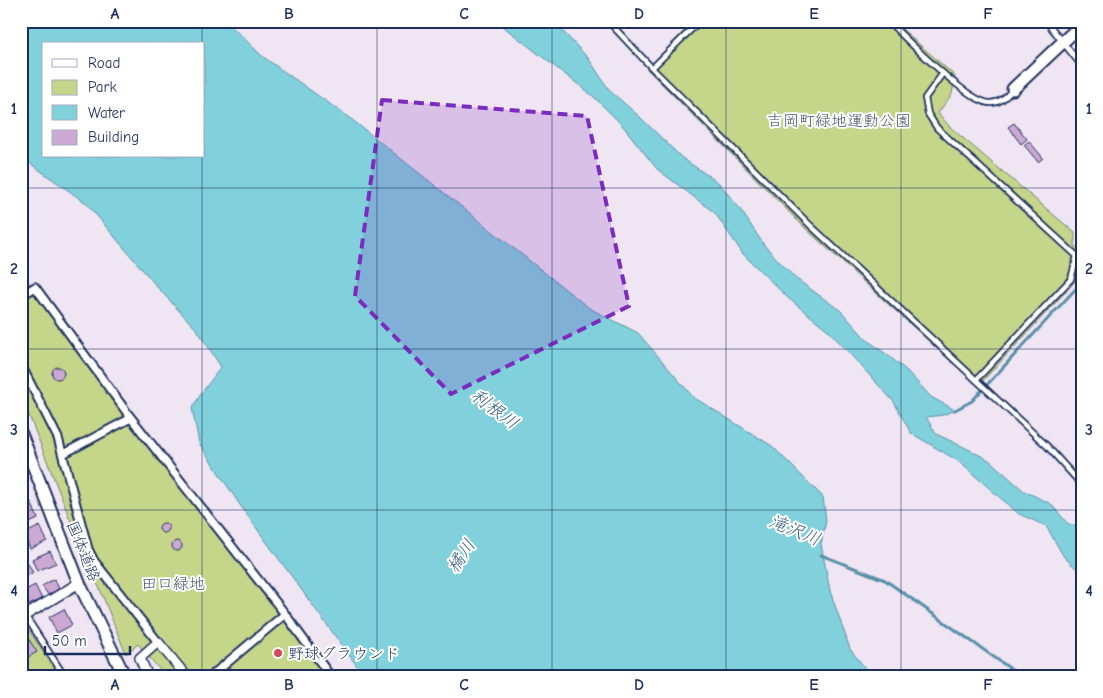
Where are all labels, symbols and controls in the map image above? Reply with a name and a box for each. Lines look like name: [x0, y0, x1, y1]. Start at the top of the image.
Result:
text: A: [111, 5, 120, 23]
text: B: [284, 5, 294, 23]
text: C: [459, 5, 469, 23]
text: D: [634, 5, 644, 23]
text: E: [809, 5, 819, 23]
text: F: [983, 5, 993, 23]
legend: [42, 42, 205, 158]
text: Road: [88, 54, 120, 72]
text: Park: [88, 78, 117, 96]
text: 1: [11, 100, 17, 118]
text: 1: [1086, 100, 1092, 118]
text: Water: [88, 104, 125, 122]
park label: 吉岡町緑地運動公園: [767, 112, 911, 130]
text: Building: [88, 128, 139, 146]
text: 2: [10, 260, 18, 278]
text: 2: [1085, 260, 1093, 278]
water label: 利根川: [467, 385, 523, 434]
text: 3: [10, 421, 18, 439]
text: 3: [1085, 421, 1093, 439]
water label: 滝沢川: [766, 511, 824, 550]
street label: 国体道路: [63, 518, 103, 584]
water label: 橘川: [443, 535, 480, 577]
park label: 田口緑地: [141, 575, 205, 593]
text: 4: [10, 582, 18, 600]
text: 4: [1085, 582, 1093, 600]
scale bar: [45, 623, 130, 655]
text: 50 m: [52, 632, 87, 650]
place label: 野球グラウンド: [288, 645, 400, 663]
marker: 野球グラウンド: [272, 647, 284, 659]
text: A: [111, 676, 120, 694]
text: B: [284, 676, 294, 694]
text: C: [459, 676, 469, 694]
text: D: [634, 676, 644, 694]
text: E: [809, 676, 819, 694]
text: F: [983, 676, 993, 694]

